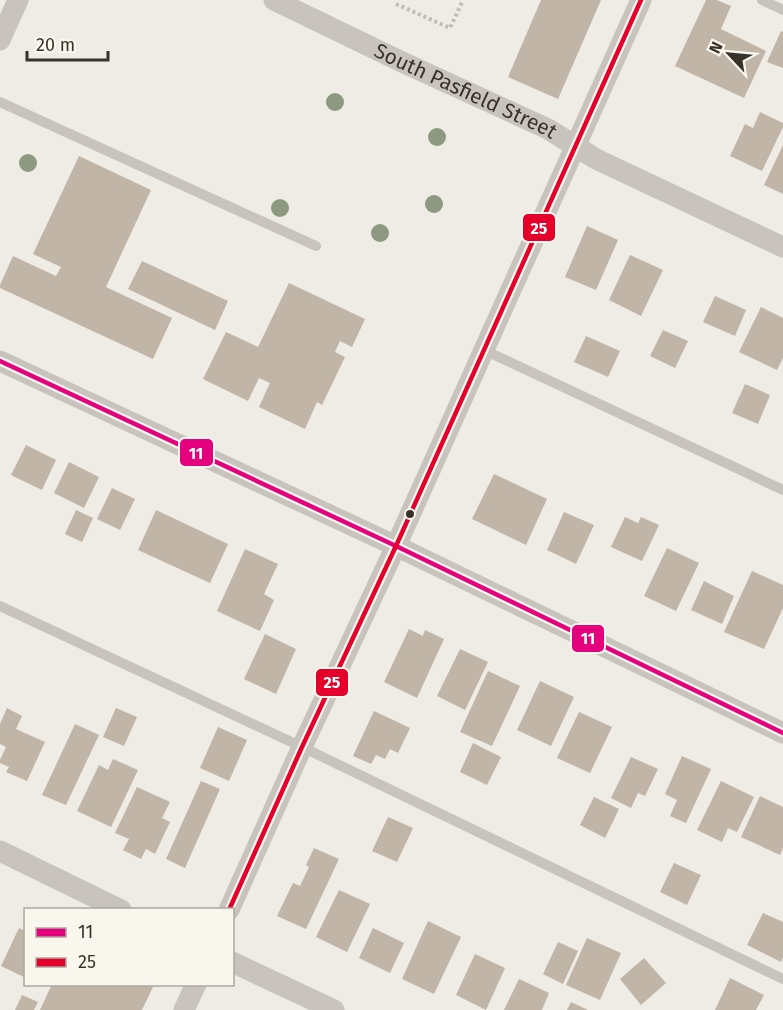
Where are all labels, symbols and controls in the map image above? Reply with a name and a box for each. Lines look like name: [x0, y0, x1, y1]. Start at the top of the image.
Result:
scale bar: [27, 24, 108, 62]
north arrow: [699, 24, 759, 84]
text: 20 m: [36, 34, 75, 56]
street label: South Pasfield Street: [370, 37, 562, 145]
text: N: [705, 39, 727, 57]
line badge: 25: [522, 213, 556, 242]
text: 25: [531, 219, 548, 238]
line badge: 11: [179, 438, 214, 467]
text: 11: [189, 444, 203, 463]
unlabelled marker: [404, 508, 416, 520]
line badge: 11: [571, 624, 605, 653]
text: 11: [581, 629, 595, 648]
line badge: 25: [315, 668, 349, 697]
text: 25: [324, 673, 341, 692]
legend: [24, 908, 234, 986]
text: 11: [78, 921, 93, 943]
text: 25: [78, 951, 96, 973]

